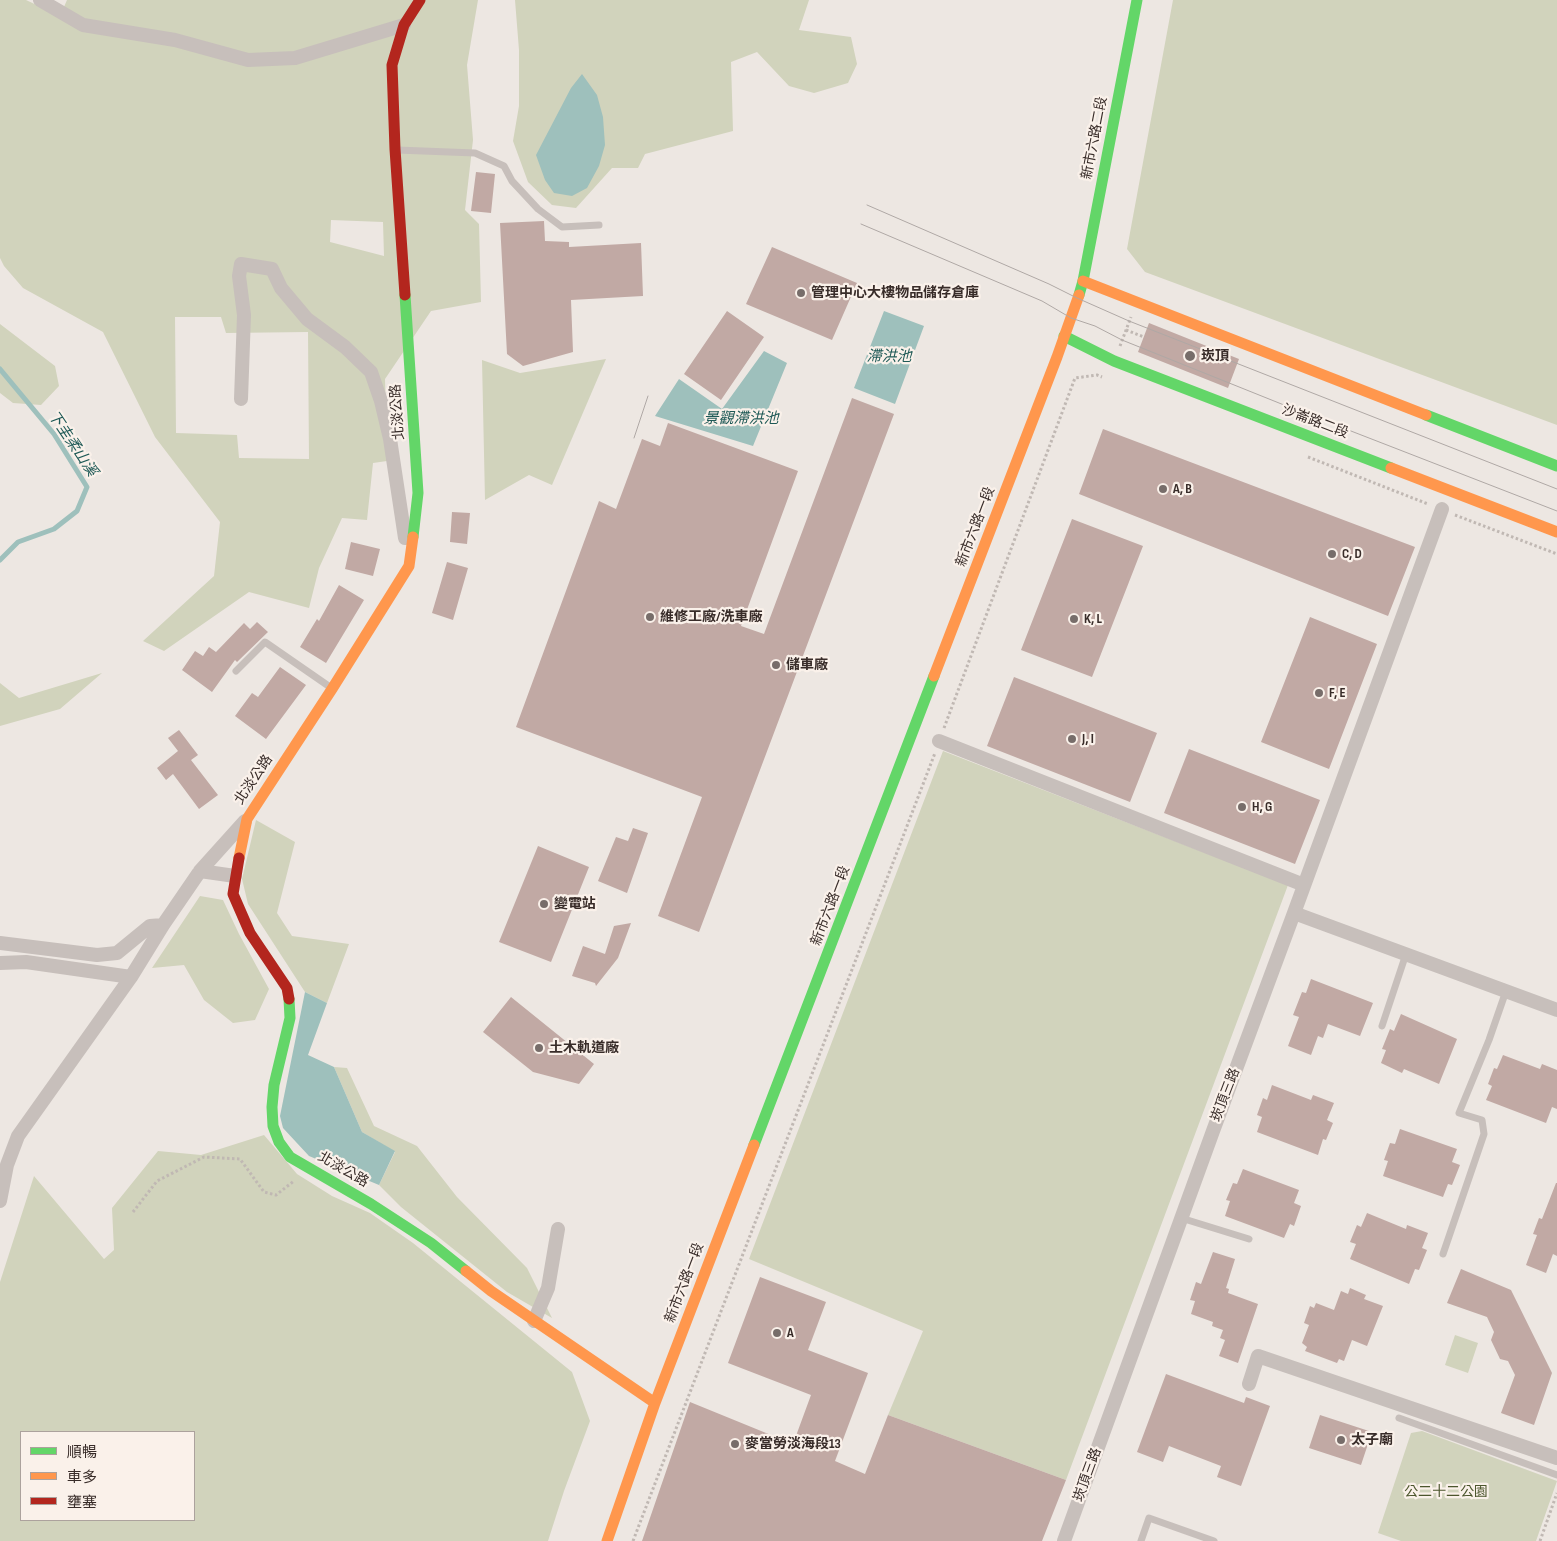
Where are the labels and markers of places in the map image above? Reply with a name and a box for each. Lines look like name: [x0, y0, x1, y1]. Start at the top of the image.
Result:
place label: 管理中心大樓物品儲存倉庫: [811, 285, 979, 301]
marker: 管理中心大樓物品儲存倉庫: [795, 287, 807, 299]
place label: 崁頂: [1201, 348, 1229, 364]
marker: 崁頂: [1183, 349, 1197, 363]
place label: A, B: [1173, 481, 1192, 497]
marker: A, B: [1157, 483, 1169, 495]
place label: C, D: [1342, 546, 1362, 562]
marker: C, D: [1326, 548, 1338, 560]
place label: 維修工廠/洗車廠: [660, 609, 763, 625]
marker: 維修工廠/洗車廠: [644, 611, 656, 623]
place label: K, L: [1084, 611, 1102, 627]
marker: K, L: [1068, 613, 1080, 625]
place label: 儲車廠: [786, 657, 828, 673]
marker: 儲車廠: [770, 659, 782, 671]
place label: F, E: [1329, 685, 1346, 701]
marker: F, E: [1313, 687, 1325, 699]
place label: J, I: [1082, 731, 1094, 747]
marker: J, I: [1066, 733, 1078, 745]
place label: H, G: [1252, 799, 1272, 815]
marker: H, G: [1236, 801, 1248, 813]
place label: 變電站: [554, 896, 596, 912]
marker: 變電站: [538, 898, 550, 910]
place label: 土木軌道廠: [549, 1040, 619, 1056]
marker: 土木軌道廠: [533, 1042, 545, 1054]
place label: A: [787, 1325, 794, 1341]
marker: A: [771, 1327, 783, 1339]
place label: 太子廟: [1351, 1432, 1393, 1448]
marker: 太子廟: [1335, 1434, 1347, 1446]
place label: 麥當勞淡海段13: [745, 1436, 841, 1452]
marker: 麥當勞淡海段13: [729, 1438, 741, 1450]

